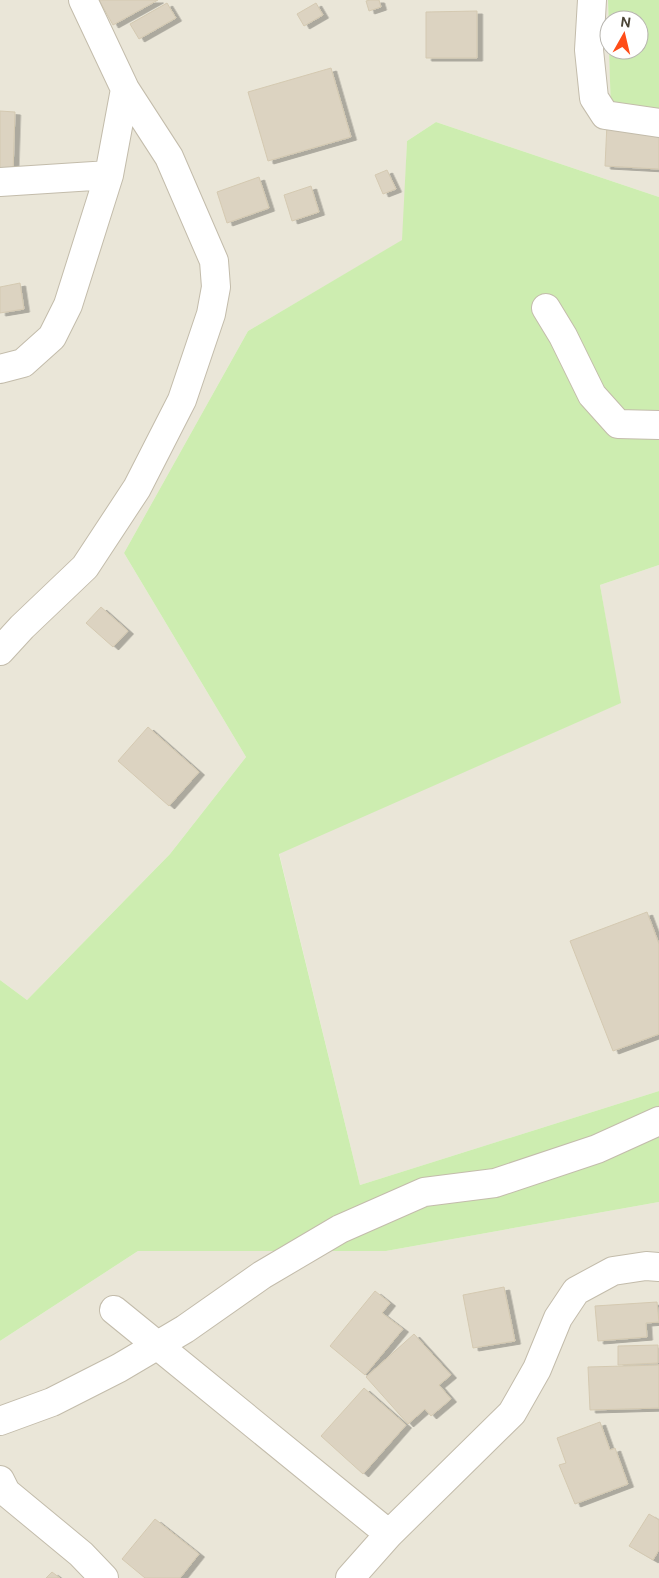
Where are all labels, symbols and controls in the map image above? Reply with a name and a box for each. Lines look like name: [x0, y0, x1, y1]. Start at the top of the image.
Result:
north arrow: [599, 10, 649, 60]
text: N: [619, 13, 632, 32]

